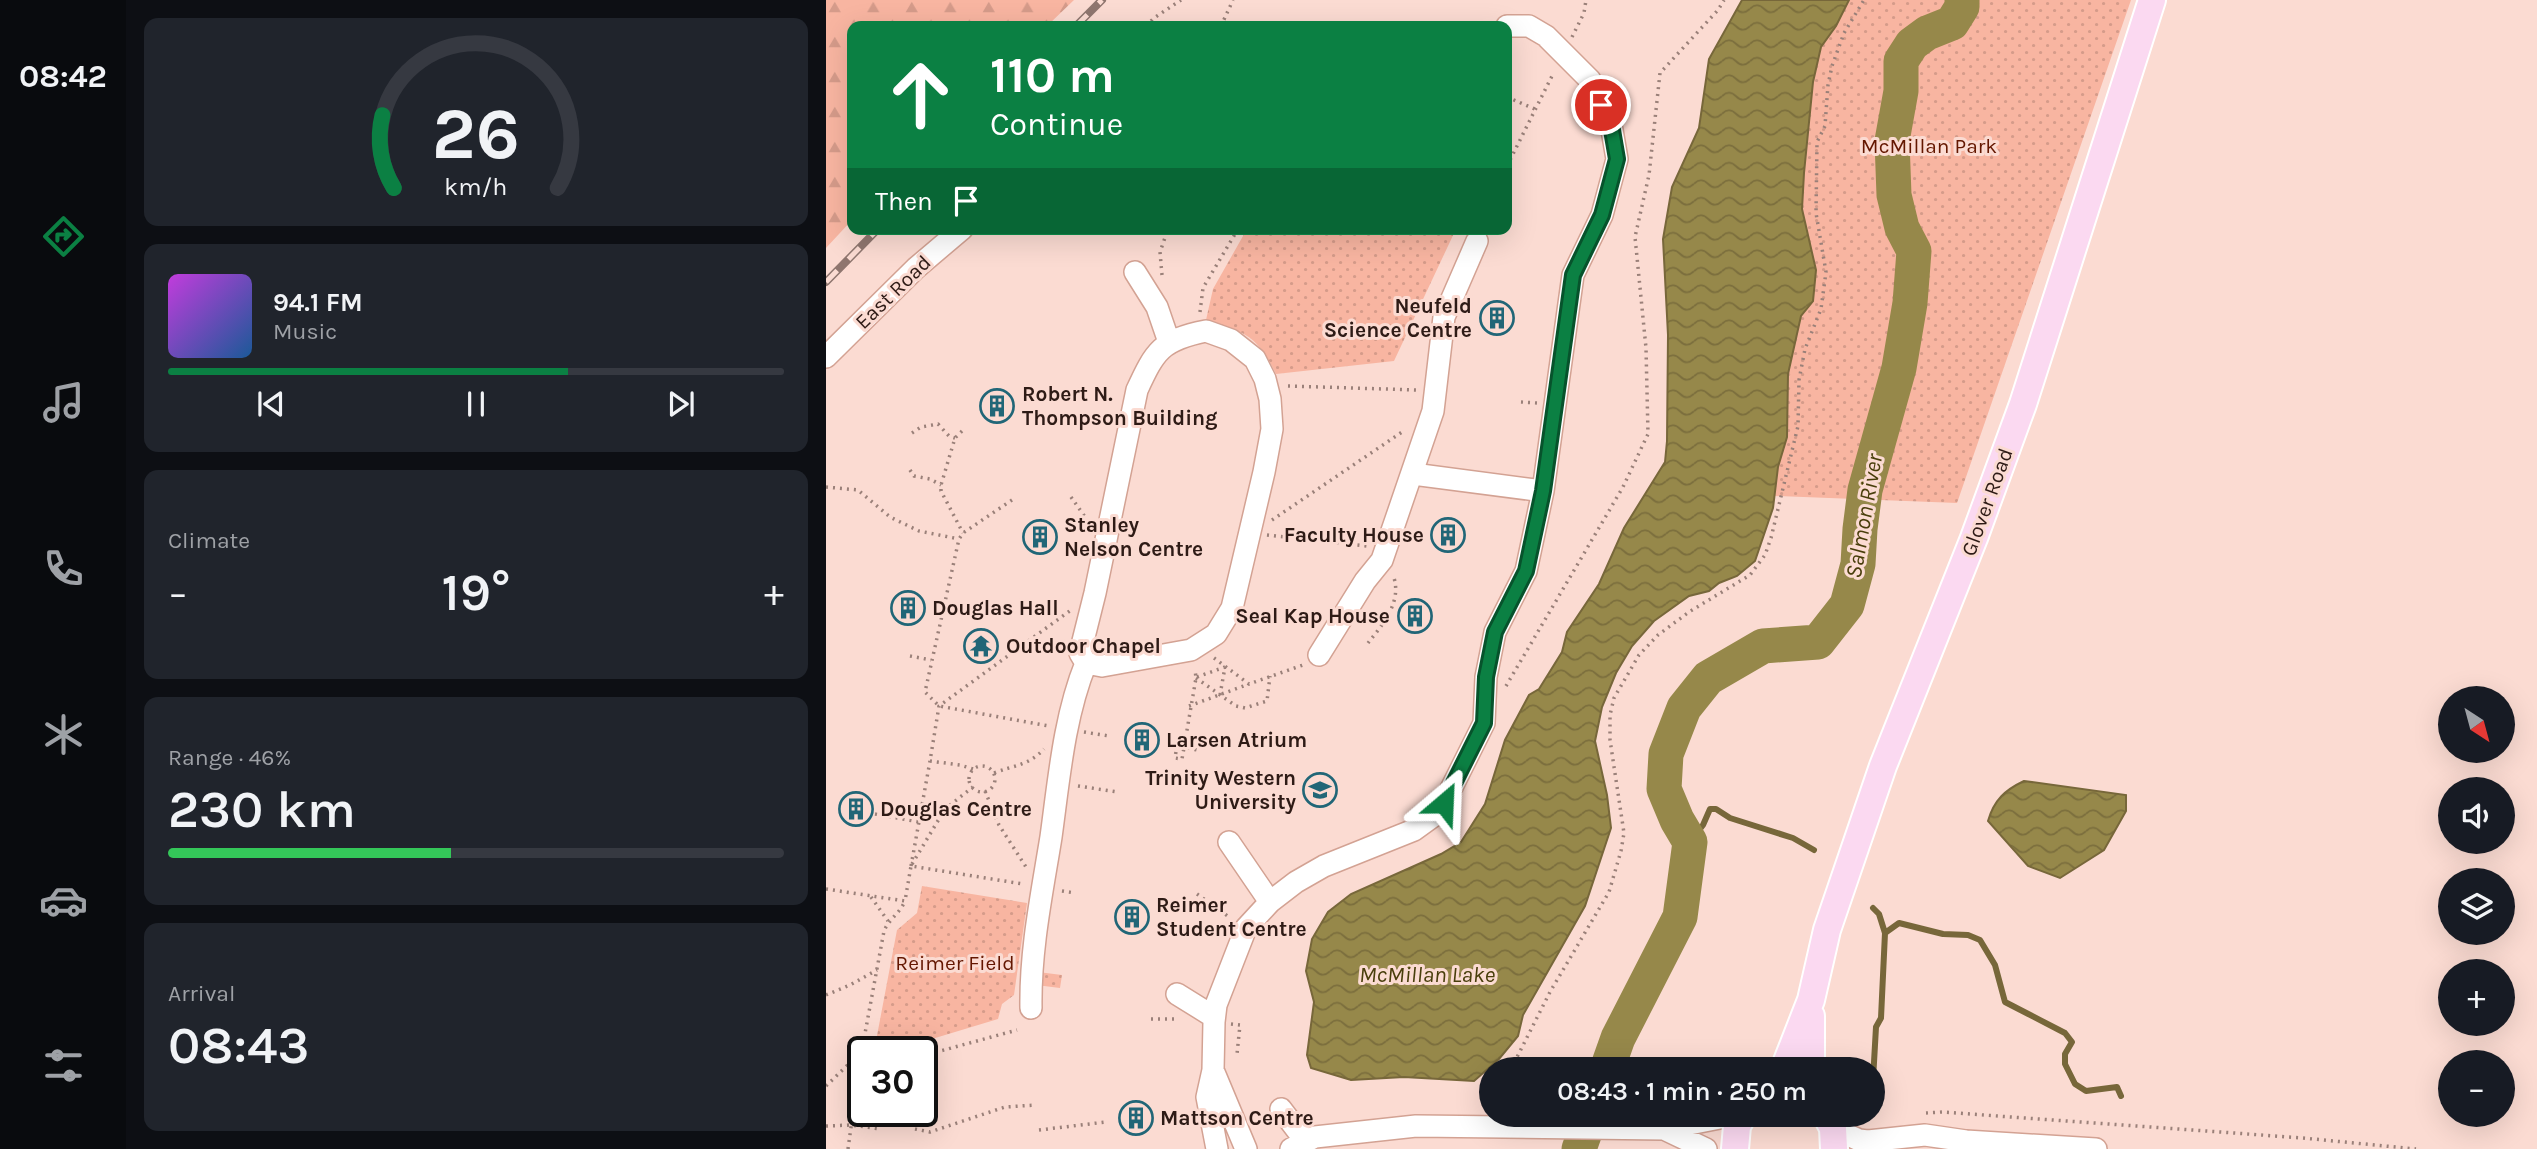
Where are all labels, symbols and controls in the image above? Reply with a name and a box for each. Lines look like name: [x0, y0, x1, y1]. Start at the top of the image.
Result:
text: 110 m: [990, 47, 1115, 104]
icon: ahead: [875, 49, 966, 140]
text: 08:42: [19, 58, 107, 95]
pin: [1571, 75, 1631, 135]
icon: arrive: [1582, 86, 1620, 124]
text: 26: [432, 91, 520, 176]
text: Continue: [990, 106, 1123, 143]
park label: McMillan Park: [1861, 134, 1997, 158]
text: km/h: [444, 172, 508, 201]
icon: arrive: [947, 182, 985, 220]
text: Then: [875, 186, 933, 217]
icon: directions: [39, 212, 88, 261]
street label: East Road: [850, 250, 936, 334]
text: 94.1 FM: [273, 287, 363, 318]
place label: Neufeld Science Centre: [1324, 294, 1472, 342]
building icon: Neufeld Science Centre: [1478, 299, 1516, 337]
text: Music: [273, 318, 337, 345]
icon: music: [39, 378, 88, 427]
place label: Robert N. Thompson Building: [1022, 382, 1217, 430]
icon: previous: [252, 385, 290, 423]
icon: pause: [457, 385, 495, 423]
icon: next: [662, 385, 700, 423]
building icon: Robert N. Thompson Building: [978, 387, 1016, 425]
street label: Glover Road: [1956, 445, 2018, 559]
water label: Salmon River: [1840, 451, 1888, 580]
place label: Stanley Nelson Centre: [1064, 513, 1203, 561]
building icon: Faculty House: [1429, 516, 1467, 554]
building icon: Stanley Nelson Centre: [1021, 518, 1059, 556]
place label: Faculty House: [1284, 523, 1424, 547]
text: Climate: [168, 527, 250, 554]
icon: phone: [39, 544, 88, 593]
text: 19°: [442, 562, 510, 623]
text: −: [168, 571, 188, 616]
text: +: [764, 571, 784, 616]
building icon: Douglas Hall: [889, 589, 927, 627]
place label: Douglas Hall: [932, 596, 1059, 620]
building icon: Seal Kap House: [1396, 597, 1434, 635]
place label: Seal Kap House: [1235, 604, 1390, 628]
temple icon: Outdoor Chapel: [962, 627, 1000, 665]
place label: Outdoor Chapel: [1006, 634, 1161, 658]
north arrow: [2438, 686, 2515, 763]
map controls: [2438, 686, 2515, 1127]
icon: climate: [39, 710, 88, 759]
building icon: Larsen Atrium: [1123, 721, 1161, 759]
place label: Larsen Atrium: [1166, 728, 1307, 752]
text: Range · 46%: [168, 744, 291, 771]
place label: Trinity Western University: [1145, 766, 1296, 814]
position arrow: [1407, 766, 1481, 840]
school or university icon: Trinity Western University: [1301, 771, 1339, 809]
button: sound: [2438, 777, 2515, 854]
text: 230 km: [168, 779, 356, 840]
building icon: Douglas Centre: [837, 790, 875, 828]
place label: Douglas Centre: [880, 797, 1032, 821]
button: layers: [2438, 868, 2515, 945]
icon: car: [39, 876, 88, 925]
place label: Reimer Student Centre: [1156, 893, 1307, 941]
building icon: Reimer Student Centre: [1113, 898, 1151, 936]
park label: Reimer Field: [895, 951, 1015, 975]
button: +: [2438, 959, 2515, 1036]
water label: McMillan Lake: [1359, 961, 1495, 988]
text: Arrival: [168, 980, 235, 1007]
text: 08:43: [168, 1015, 309, 1076]
speed limit sign: 30: [847, 1036, 938, 1127]
icon: filters: [39, 1041, 88, 1090]
button: −: [2438, 1050, 2515, 1127]
text: 08:43 · 1 min · 250 m: [1557, 1076, 1807, 1107]
building icon: Mattson Centre: [1117, 1099, 1155, 1137]
place label: Mattson Centre: [1160, 1106, 1314, 1130]

